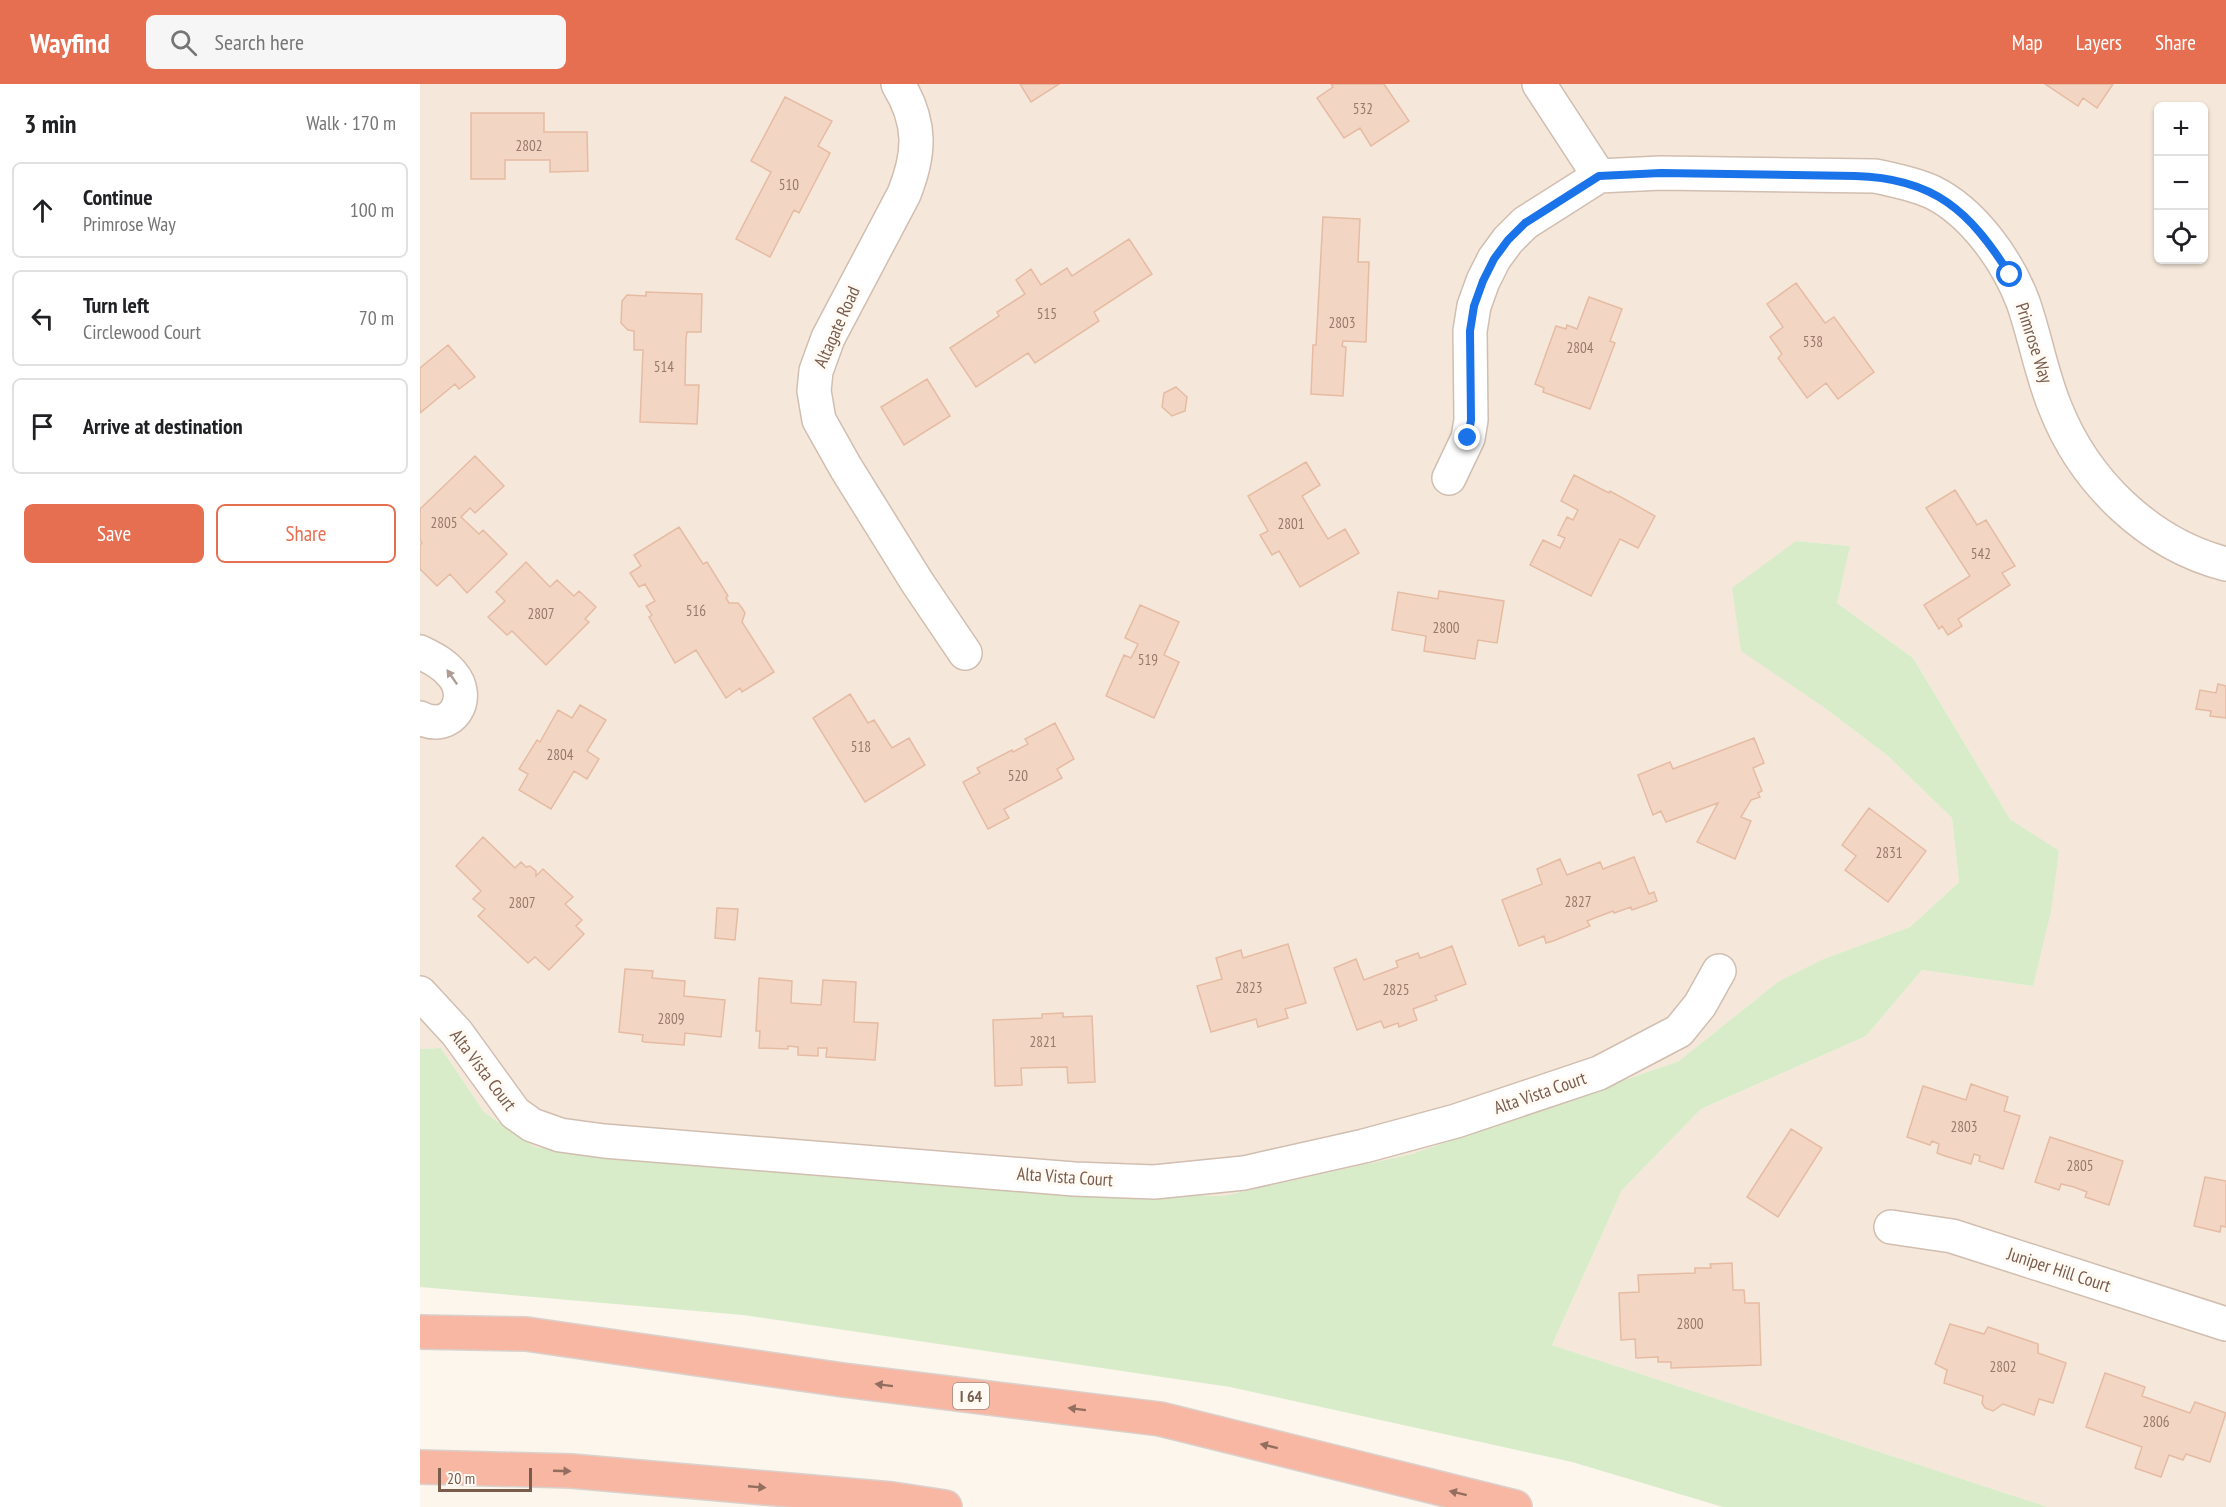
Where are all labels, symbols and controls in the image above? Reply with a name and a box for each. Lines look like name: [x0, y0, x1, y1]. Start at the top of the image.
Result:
search box: [146, 15, 566, 69]
text: Wayfind: [30, 24, 110, 61]
icon: search: [167, 26, 200, 59]
text: Search here: [215, 28, 304, 56]
text: Map: [2012, 29, 2043, 56]
text: Layers: [2076, 29, 2122, 56]
text: Share: [2155, 29, 2196, 56]
house number: 532: [1353, 99, 1373, 118]
map controls: [2154, 102, 2208, 264]
button: +: [2154, 102, 2208, 156]
text: 3 min: [24, 107, 77, 140]
text: Walk · 170 m: [306, 110, 396, 136]
house number: 2802: [515, 136, 543, 155]
button: −: [2154, 156, 2208, 210]
house number: 510: [779, 175, 799, 194]
text: Continue: [83, 183, 153, 211]
icon: ahead: [26, 194, 59, 227]
text: 100 m: [350, 197, 394, 223]
button: locate: [2154, 210, 2208, 264]
text: Primrose Way: [83, 211, 176, 237]
route start: [1996, 261, 2022, 287]
street label: Altagate Road: [808, 283, 865, 371]
text: Turn left: [83, 291, 149, 319]
street label: Primrose Way: [2011, 300, 2058, 386]
icon: left: [26, 302, 59, 335]
house number: 515: [1037, 304, 1057, 323]
text: 70 m: [359, 305, 394, 331]
house number: 2803: [1328, 313, 1356, 332]
text: Circlewood Court: [83, 319, 201, 345]
house number: 538: [1803, 332, 1823, 351]
house number: 2804: [1566, 338, 1594, 357]
house number: 514: [654, 357, 674, 376]
icon: arrive: [26, 410, 59, 443]
text: Arrive at destination: [83, 412, 243, 440]
route end: [1454, 424, 1480, 450]
button: Save: [24, 504, 204, 563]
button: Share: [216, 504, 396, 563]
house number: 2805: [430, 513, 458, 532]
house number: 2801: [1277, 514, 1305, 533]
house number: 542: [1971, 544, 1991, 563]
house number: 516: [686, 601, 706, 620]
house number: 2807: [527, 604, 555, 623]
house number: 2800: [1432, 618, 1460, 637]
house number: 519: [1138, 650, 1158, 669]
one-way arrow: [446, 669, 458, 685]
house number: 518: [851, 737, 871, 756]
house number: 2804: [546, 745, 574, 764]
house number: 520: [1008, 766, 1028, 785]
house number: 2831: [1875, 843, 1903, 862]
house number: 2827: [1564, 892, 1592, 911]
house number: 2807: [508, 893, 536, 912]
house number: 2823: [1235, 978, 1263, 997]
house number: 2825: [1382, 980, 1410, 999]
house number: 2809: [657, 1009, 685, 1028]
street label: Alta Vista Court: [445, 1024, 522, 1115]
house number: 2821: [1029, 1032, 1057, 1051]
street label: Alta Vista Court: [1491, 1066, 1589, 1119]
house number: 2803: [1950, 1117, 1978, 1136]
house number: 2805: [2066, 1156, 2094, 1175]
street label: Alta Vista Court: [1016, 1162, 1114, 1191]
street label: Juniper Hill Court: [2004, 1242, 2114, 1297]
house number: 2800: [1676, 1314, 1704, 1333]
house number: 2802: [1989, 1357, 2017, 1376]
one-way arrow: [874, 1380, 893, 1390]
road number: I 64: [953, 1383, 989, 1409]
one-way arrow: [1068, 1404, 1087, 1413]
house number: 2806: [2142, 1412, 2170, 1431]
one-way arrow: [1259, 1440, 1278, 1450]
scale bar: [438, 1465, 532, 1492]
one-way arrow: [553, 1466, 572, 1475]
text: 20 m: [447, 1468, 475, 1488]
one-way arrow: [747, 1482, 766, 1492]
one-way arrow: [1449, 1487, 1467, 1497]

